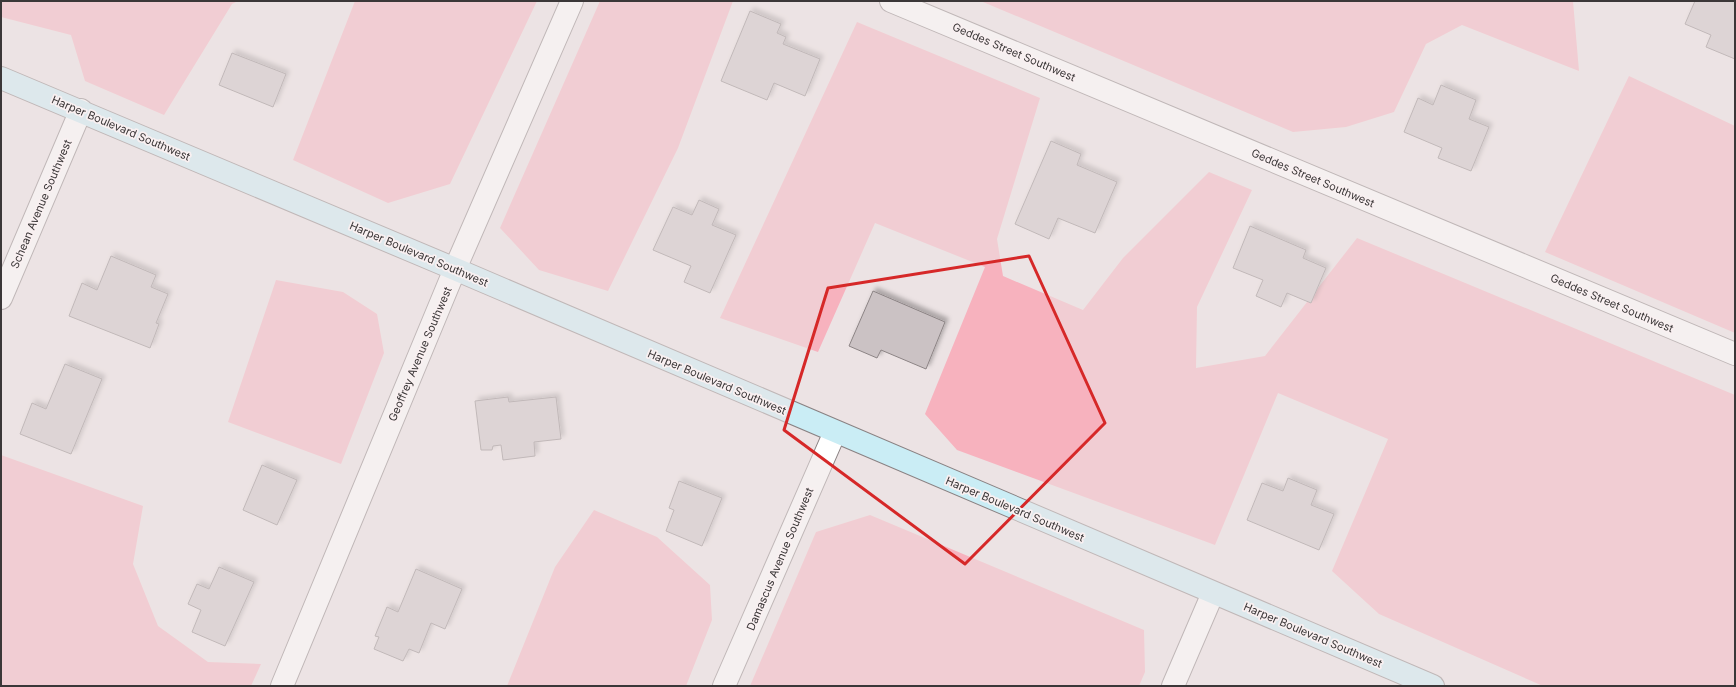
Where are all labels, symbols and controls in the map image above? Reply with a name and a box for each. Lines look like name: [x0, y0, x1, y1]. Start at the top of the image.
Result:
street label: Geddes Street Southwest: [950, 20, 1078, 84]
street label: Harper Boulevard Southwest: [50, 92, 193, 164]
street label: Schean Avenue Southwest: [7, 137, 75, 271]
street label: Geddes Street Southwest: [1249, 146, 1377, 210]
street label: Harper Boulevard Southwest: [348, 218, 491, 290]
street label: Geddes Street Southwest: [1548, 271, 1676, 335]
street label: Geoffrey Avenue Southwest: [385, 284, 455, 423]
street label: Harper Boulevard Southwest: [646, 346, 789, 418]
street label: Harper Boulevard Southwest: [944, 473, 1087, 545]
street label: Damascus Avenue Southwest: [743, 485, 817, 633]
street label: Harper Boulevard Southwest: [1242, 599, 1385, 671]

